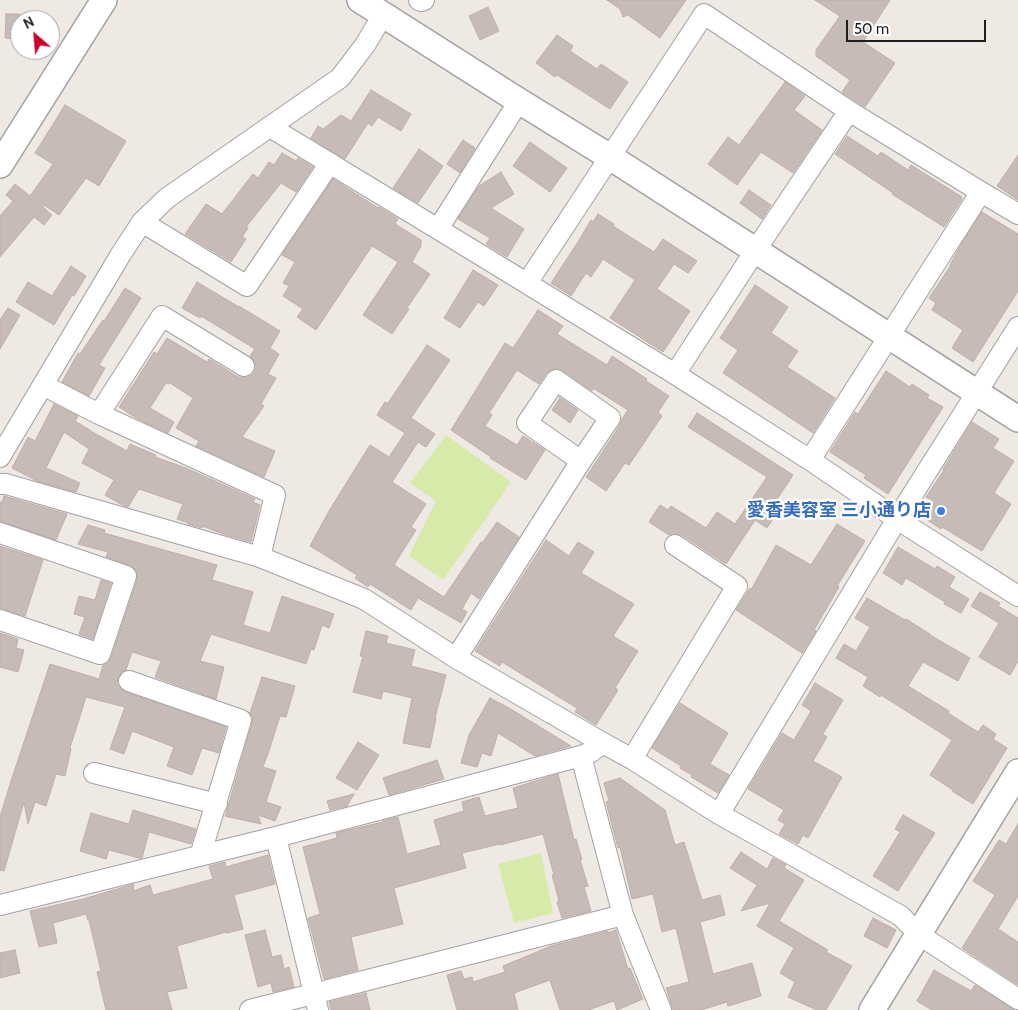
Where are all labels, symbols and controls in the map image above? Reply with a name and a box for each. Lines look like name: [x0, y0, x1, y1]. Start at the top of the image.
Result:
north arrow: [10, 10, 60, 60]
scale bar: [848, 10, 988, 42]
text: N: [20, 12, 37, 33]
text: 50 m: [854, 20, 889, 38]
place label: 愛香美容室 三小通り店: [747, 500, 931, 522]
marker: 愛香美容室 三小通り店: [935, 505, 947, 517]

